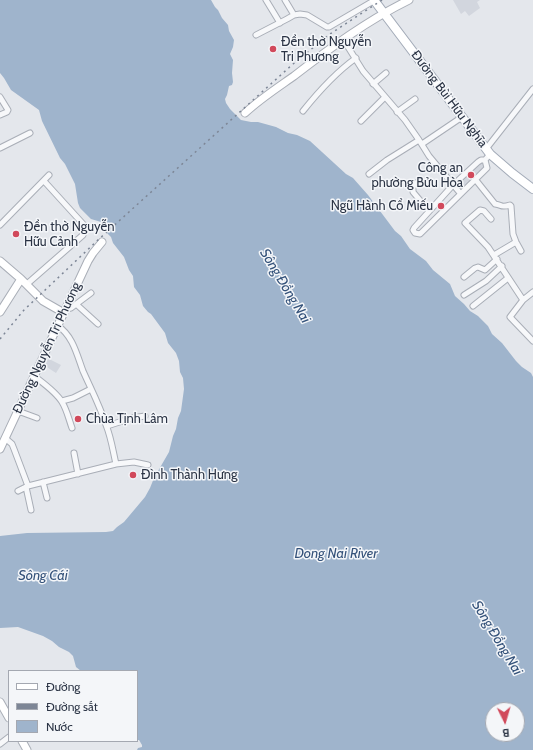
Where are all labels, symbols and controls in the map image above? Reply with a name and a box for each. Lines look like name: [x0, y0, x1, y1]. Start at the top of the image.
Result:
place label: Đền thờ Nguyễn Tri Phương: [281, 34, 371, 65]
marker: Đền thờ Nguyễn Tri Phương: [268, 44, 278, 54]
street label: Đường Bùi Hữu Nghĩa: [407, 47, 491, 151]
place label: Công an phường Bửu Hòa: [371, 160, 463, 191]
marker: Công an phường Bửu Hòa: [466, 170, 476, 180]
place label: Ngũ Hành Cổ Miếu: [331, 198, 433, 214]
marker: Ngũ Hành Cổ Miếu: [436, 201, 446, 211]
place label: Đền thờ Nguyễn Hữu Cảnh: [24, 219, 114, 250]
marker: Đền thờ Nguyễn Hữu Cảnh: [11, 229, 21, 239]
water label: Sông Đồng Nai: [256, 246, 314, 326]
street label: Đường Nguyễn Tri Phương: [10, 280, 84, 416]
place label: Chùa Tịnh Lâm: [86, 411, 168, 427]
marker: Chùa Tịnh Lâm: [73, 414, 83, 424]
place label: Đình Thành Hưng: [141, 467, 237, 483]
marker: Đình Thành Hưng: [128, 470, 138, 480]
water label: Dong Nai River: [294, 546, 378, 562]
water label: Sông Cái: [18, 568, 68, 584]
water label: Sông Đồng Nai: [468, 598, 526, 678]
legend: [8, 670, 138, 742]
text: Đường: [46, 679, 80, 694]
text: Đường sắt: [46, 699, 98, 714]
north arrow: [485, 702, 525, 742]
text: Nước: [46, 719, 73, 734]
text: B: [502, 726, 510, 740]

